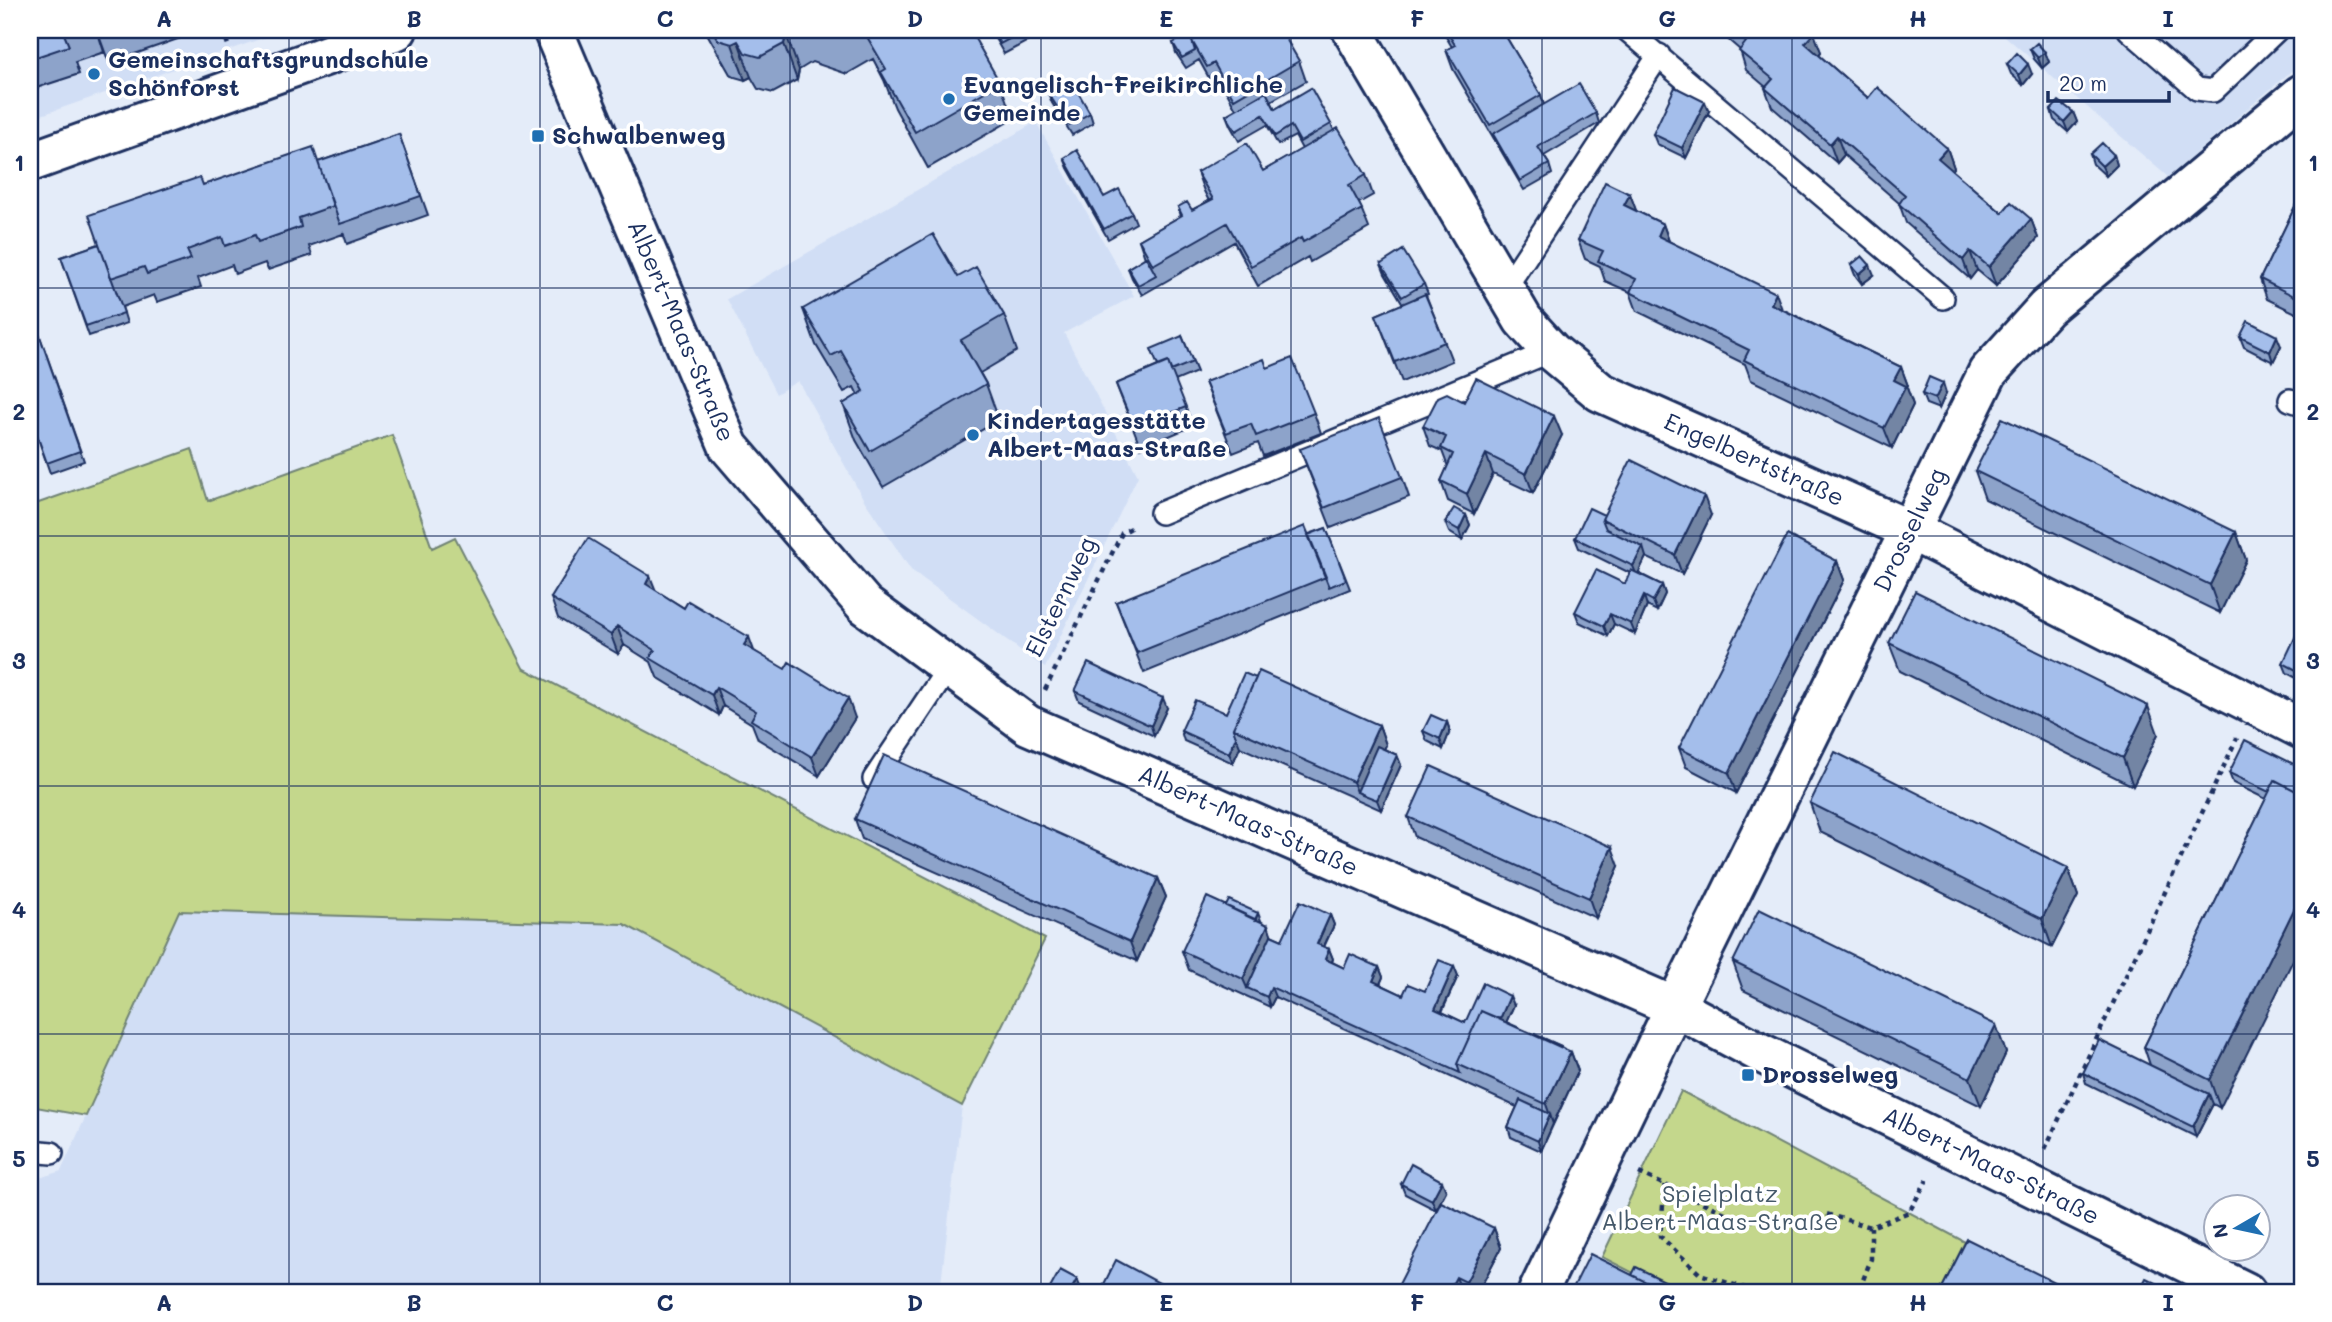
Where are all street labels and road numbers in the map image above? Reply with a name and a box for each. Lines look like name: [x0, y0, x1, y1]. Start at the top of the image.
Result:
street label: Albert-Maas-Straße: [622, 215, 743, 446]
street label: Engelbertstraße: [1660, 405, 1849, 512]
street label: Drosselweg: [1865, 462, 1952, 597]
street label: Elsternweg: [1017, 531, 1102, 661]
street label: Albert-Maas-Straße: [1134, 757, 1363, 882]
street label: Albert-Maas-Straße: [1878, 1099, 2105, 1231]

